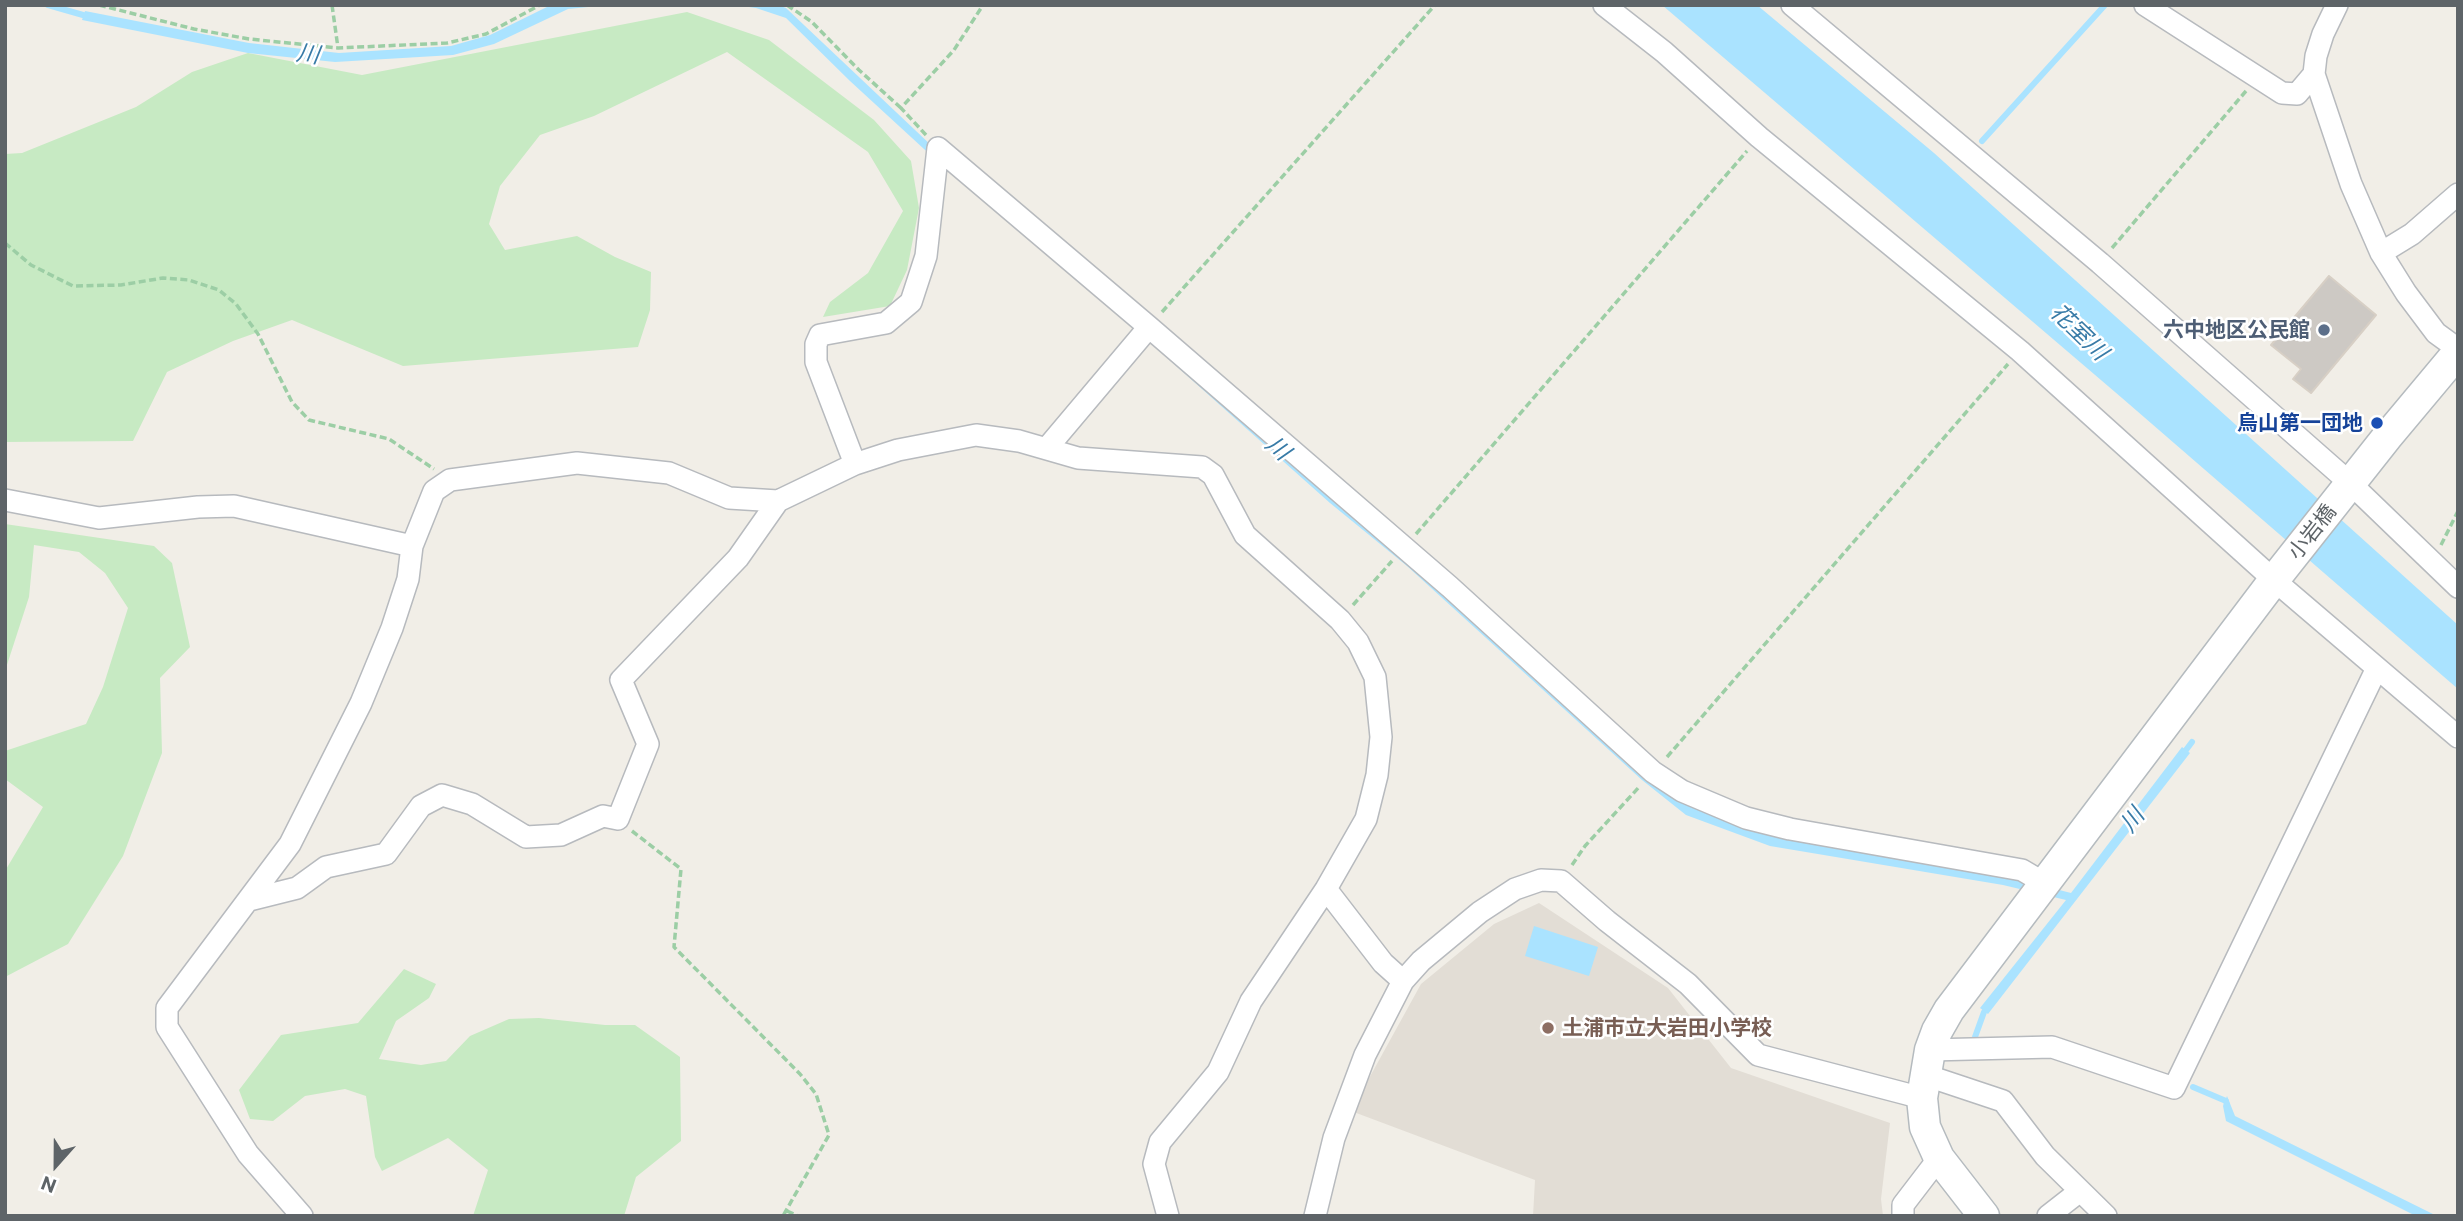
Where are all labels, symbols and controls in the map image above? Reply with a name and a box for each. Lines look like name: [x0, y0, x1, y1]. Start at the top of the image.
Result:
water label: 川: [295, 39, 321, 69]
water label: 花室川: [2045, 298, 2113, 366]
place label: 六中地区公民館: [2163, 317, 2310, 343]
marker: 六中地区公民館: [2316, 322, 2332, 338]
place label: 烏山第一団地: [2237, 410, 2363, 436]
marker: 烏山第一団地: [2369, 415, 2385, 431]
water label: 川: [1260, 430, 1296, 466]
street label: 小岩橋: [2283, 499, 2341, 565]
water label: 川: [2114, 802, 2150, 838]
place label: 土浦市立大岩田小学校: [1562, 1015, 1772, 1041]
marker: 土浦市立大岩田小学校: [1540, 1020, 1556, 1036]
north arrow: [21, 1130, 91, 1200]
text: N: [38, 1172, 59, 1198]

